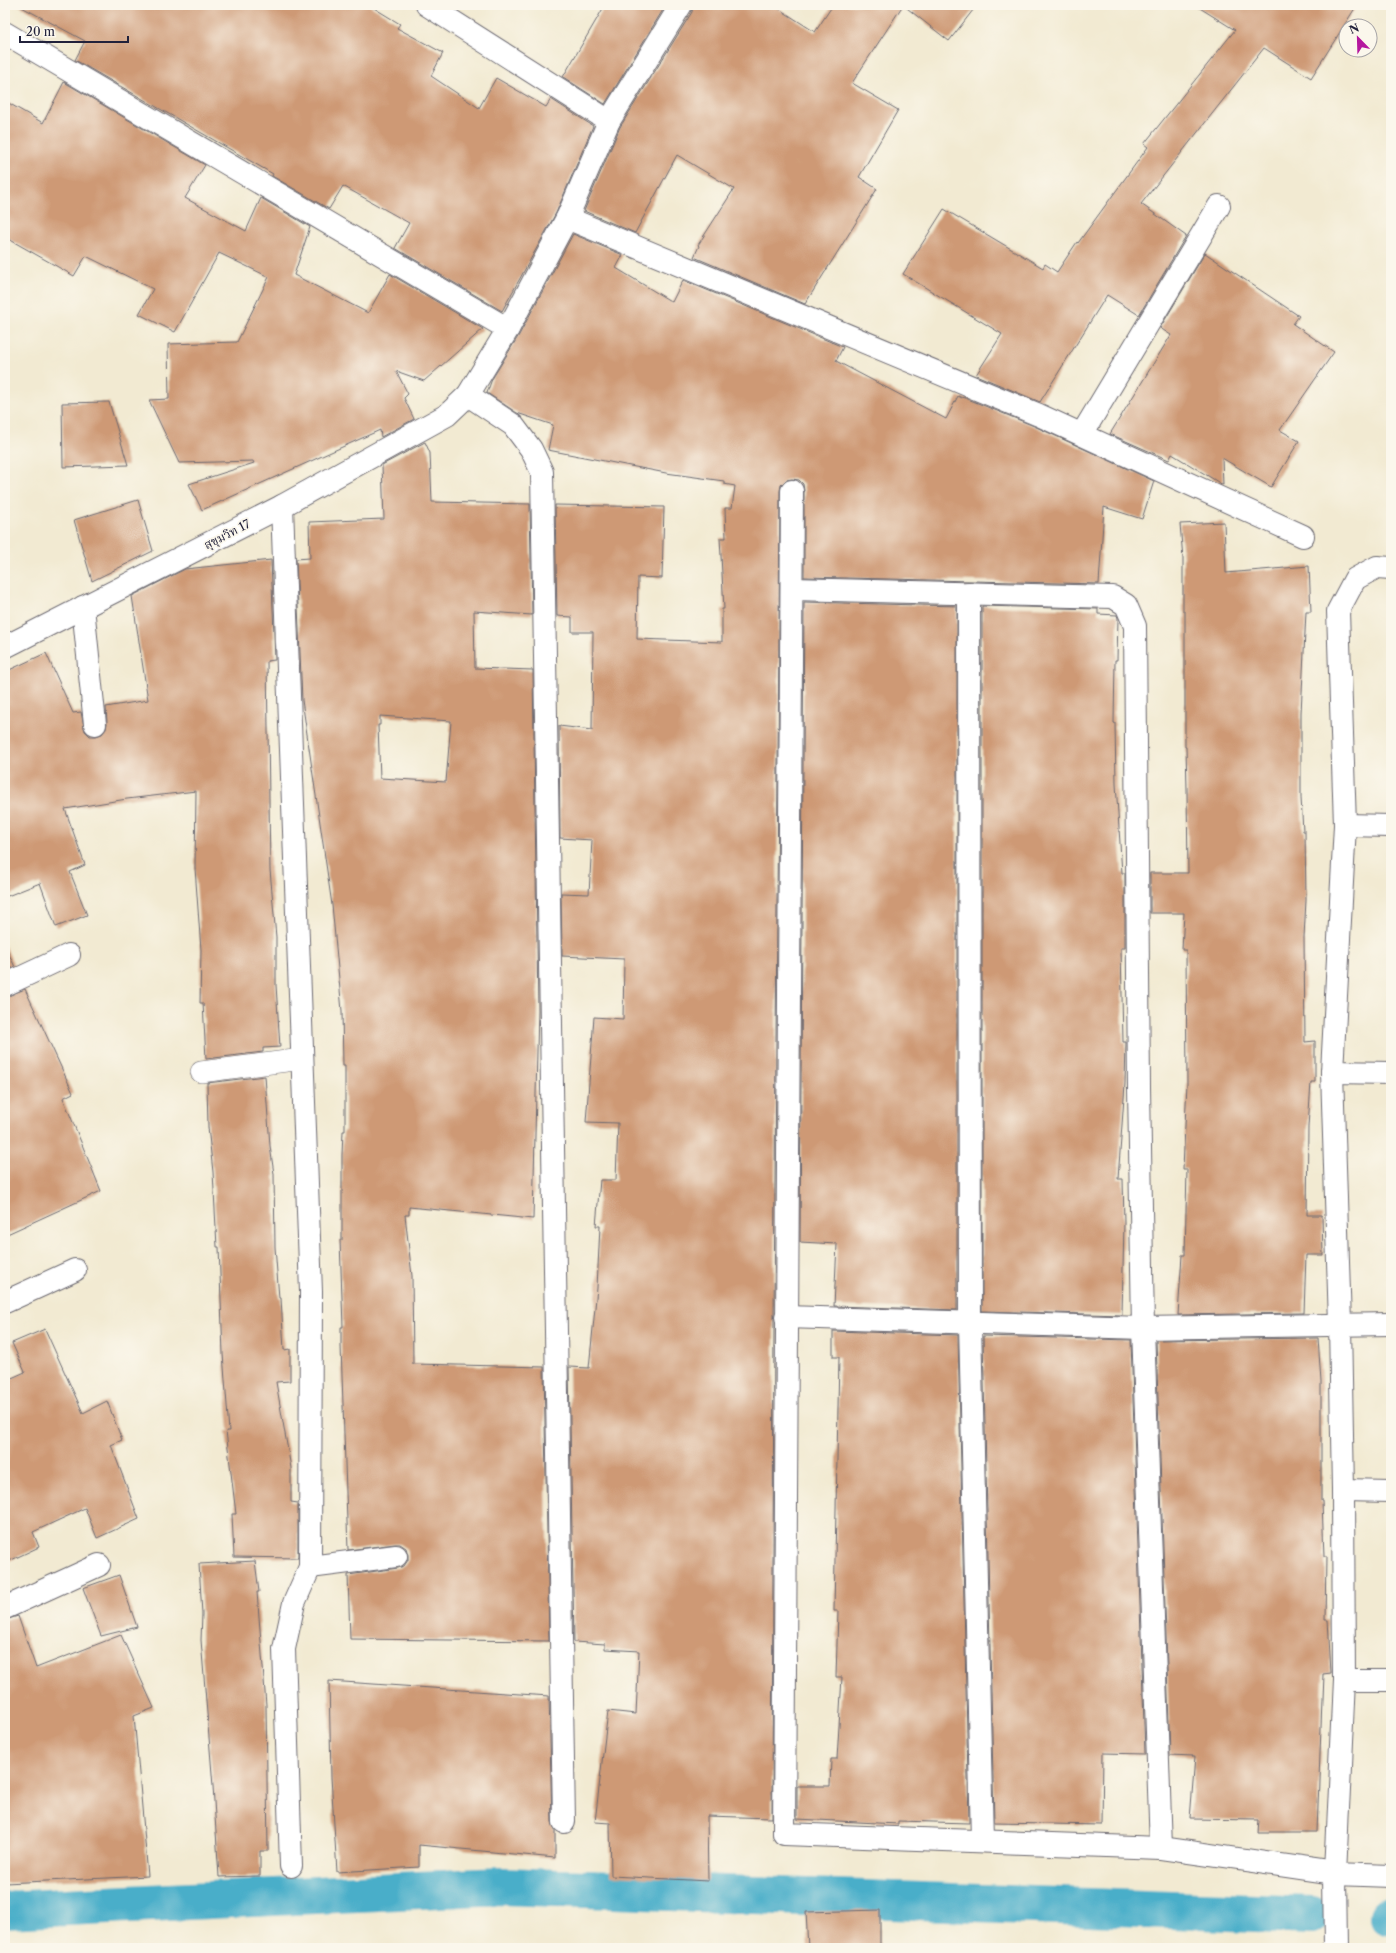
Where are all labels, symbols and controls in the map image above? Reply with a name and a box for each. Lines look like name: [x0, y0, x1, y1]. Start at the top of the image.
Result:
scale bar: [20, 18, 128, 44]
north arrow: [1338, 18, 1378, 58]
text: N: [1347, 20, 1362, 37]
text: 20 m: [26, 24, 55, 39]
street label: สุขุมวิท 17: [201, 516, 253, 553]

